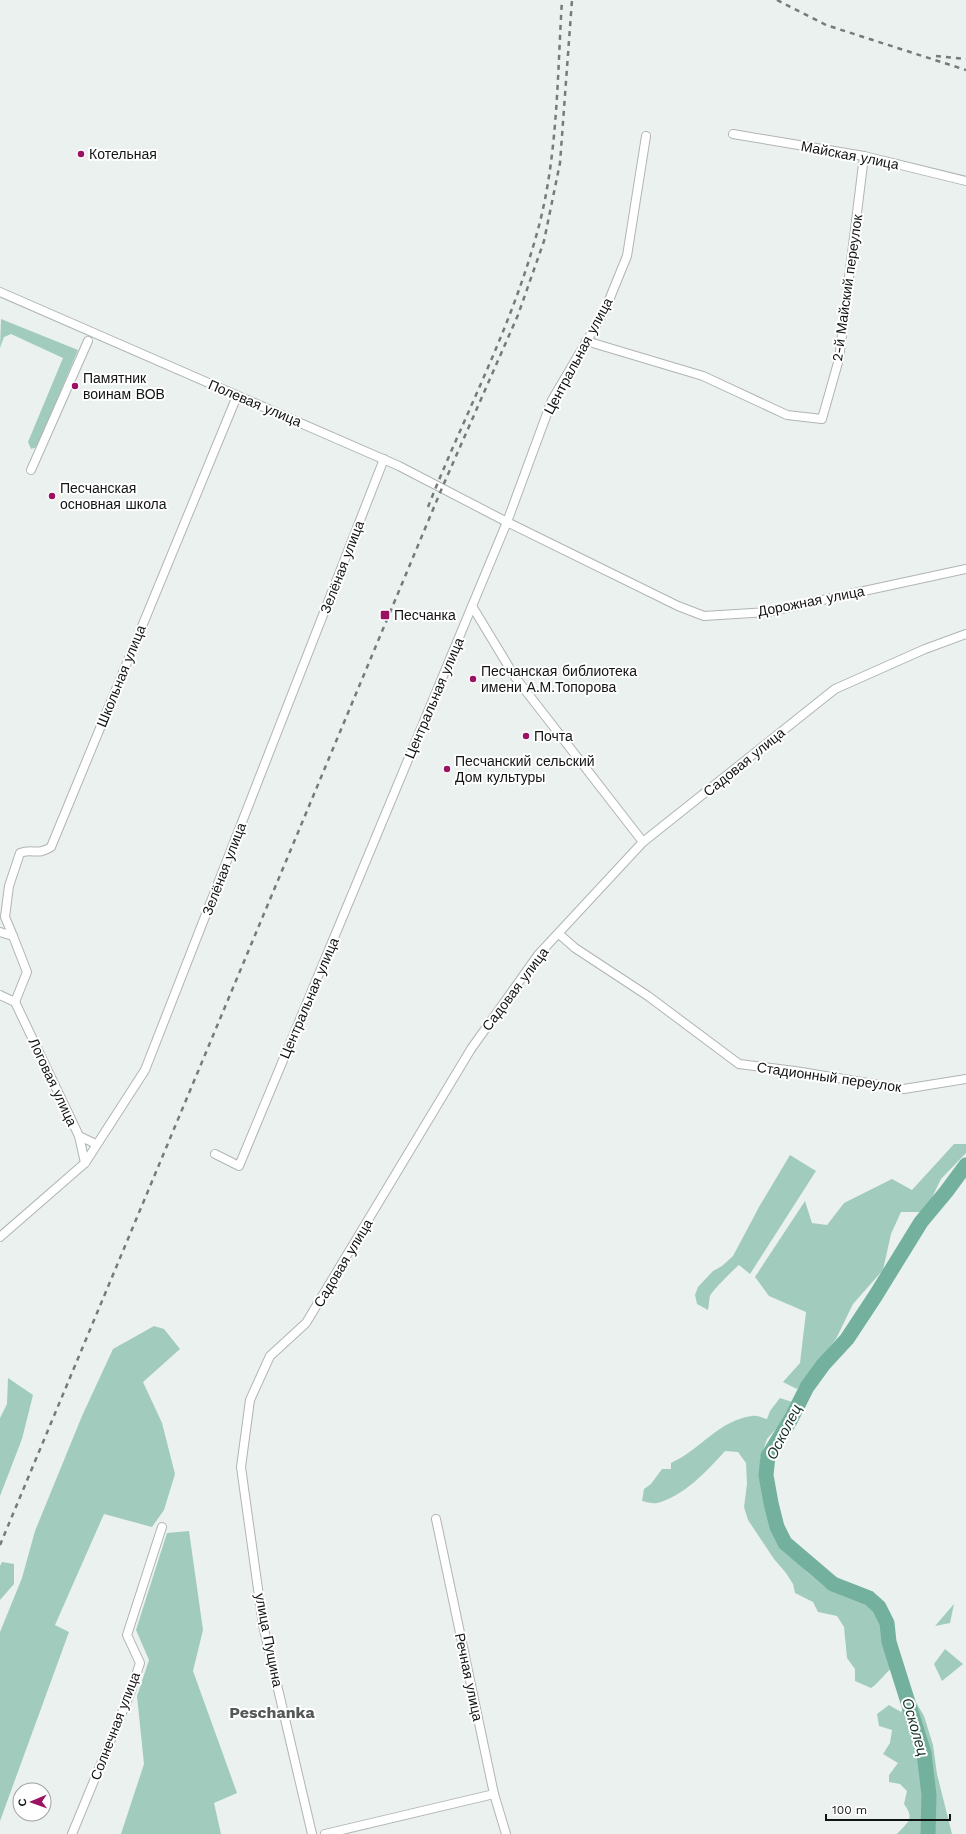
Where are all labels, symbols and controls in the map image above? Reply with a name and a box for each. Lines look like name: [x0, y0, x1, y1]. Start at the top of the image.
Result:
street label: Майская улица: [800, 138, 901, 172]
place label: Котельная: [89, 146, 157, 162]
marker: Котельная: [76, 149, 86, 159]
street label: 2-й Майский переулок: [829, 213, 865, 363]
street label: Центральная улица: [540, 295, 616, 417]
place label: Памятник воинам ВОВ: [83, 370, 165, 402]
street label: Полевая улица: [206, 376, 304, 430]
marker: Памятник воинам ВОВ: [70, 381, 80, 391]
place label: Песчанская основная школа: [60, 480, 167, 512]
marker: Песчанская основная школа: [47, 491, 57, 501]
street label: Зелёная улица: [317, 518, 367, 616]
street label: Дорожная улица: [756, 583, 866, 619]
place label: Песчанка: [394, 607, 456, 623]
marker: Песчанка: [379, 609, 391, 621]
street label: Школьная улица: [93, 623, 149, 729]
street label: Центральная улица: [401, 635, 467, 761]
place label: Песчанская библиотека имени А.М.Топорова: [481, 663, 637, 695]
marker: Песчанская библиотека имени А.М.Топорова: [468, 674, 478, 684]
street label: Садовая улица: [700, 724, 788, 800]
place label: Почта: [534, 728, 573, 744]
marker: Почта: [521, 731, 531, 741]
place label: Песчанский сельский Дом культуры: [455, 753, 595, 785]
marker: Песчанский сельский Дом культуры: [442, 764, 452, 774]
street label: Зелёная улица: [199, 820, 249, 918]
street label: Центральная улица: [276, 935, 342, 1061]
street label: Садовая улица: [479, 944, 552, 1034]
street label: Логовая улица: [26, 1035, 81, 1129]
street label: Стадионный переулок: [756, 1059, 903, 1095]
street label: Садовая улица: [310, 1216, 376, 1310]
water label: Осколец: [762, 1401, 806, 1463]
street label: улица Пущина: [252, 1592, 286, 1688]
street label: Речная улица: [452, 1631, 486, 1723]
street label: Солнечная улица: [87, 1670, 143, 1782]
water label: Осколец: [898, 1696, 932, 1759]
district label: Peschanka: [229, 1703, 315, 1722]
north arrow: [12, 1782, 52, 1822]
scale bar: [826, 1796, 950, 1822]
text: С: [16, 1798, 29, 1807]
text: 100 m: [832, 1803, 867, 1817]

